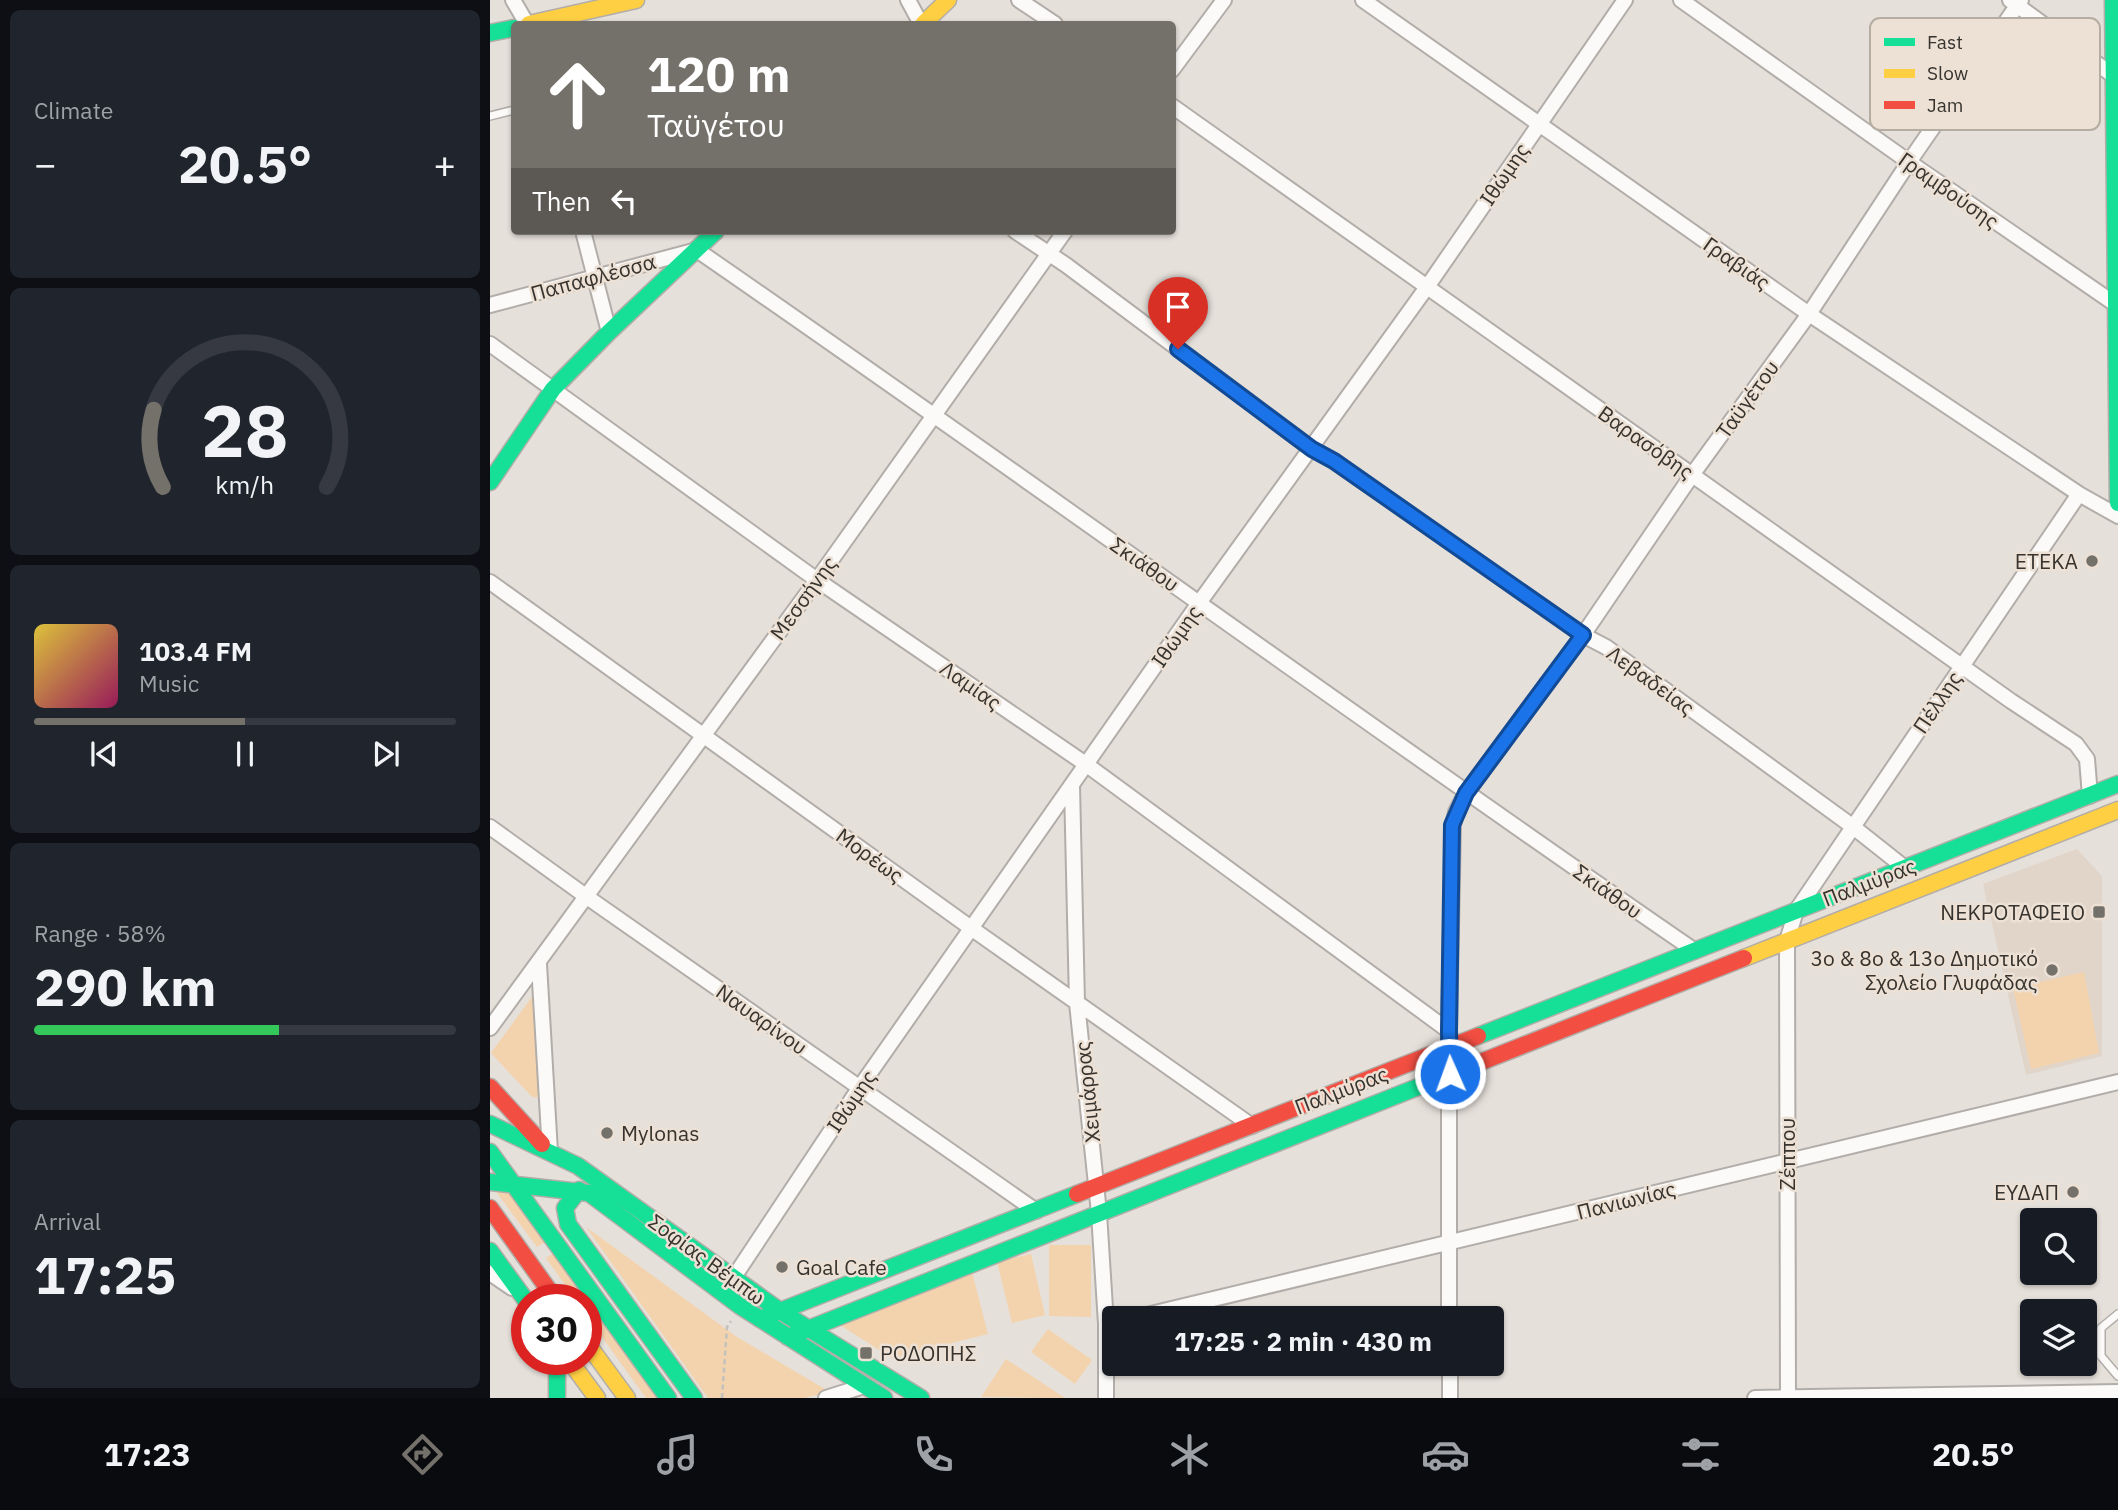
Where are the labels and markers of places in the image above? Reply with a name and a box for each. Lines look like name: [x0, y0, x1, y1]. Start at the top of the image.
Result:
pin: [1148, 277, 1208, 349]
place label: ΕΤΕΚΑ: [2015, 547, 2078, 575]
marker: ΕΤΕΚΑ: [2084, 553, 2100, 569]
place label: ΝΕΚΡΟΤΑΦΕΙΟ: [1940, 898, 2085, 926]
marker: ΝΕΚΡΟΤΑΦΕΙΟ: [2091, 904, 2107, 920]
place label: 3ο & 8ο & 13ο Δημοτικό Σχολείο Γλυφάδας: [1811, 944, 2038, 996]
marker: 3ο & 8ο & 13ο Δημοτικό Σχολείο Γλυφάδας: [2044, 962, 2060, 978]
place label: Mylonas: [621, 1119, 699, 1147]
marker: Mylonas: [599, 1125, 615, 1141]
place label: ΕΥΔΑΠ: [1994, 1178, 2059, 1206]
marker: ΕΥΔΑΠ: [2065, 1184, 2081, 1200]
place label: Goal Cafe: [796, 1253, 887, 1281]
marker: Goal Cafe: [774, 1259, 790, 1275]
place label: ΡΟΔΟΠΗΣ: [880, 1339, 977, 1367]
marker: ΡΟΔΟΠΗΣ: [858, 1345, 874, 1361]

